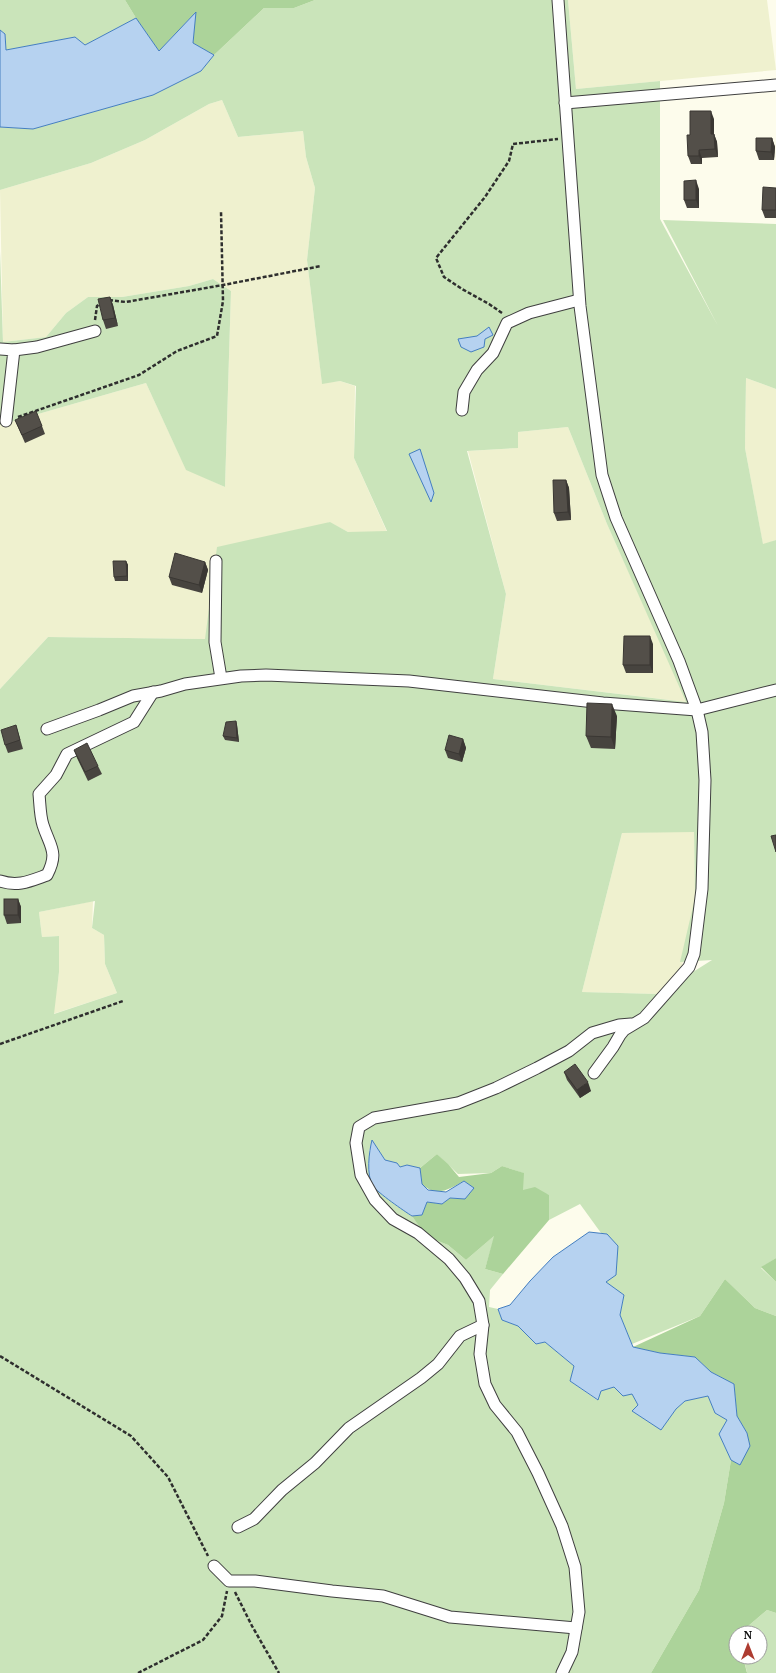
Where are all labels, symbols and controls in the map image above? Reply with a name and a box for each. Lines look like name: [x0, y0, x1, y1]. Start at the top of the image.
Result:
north arrow: [728, 1625, 768, 1665]
text: N: [744, 1628, 753, 1642]

